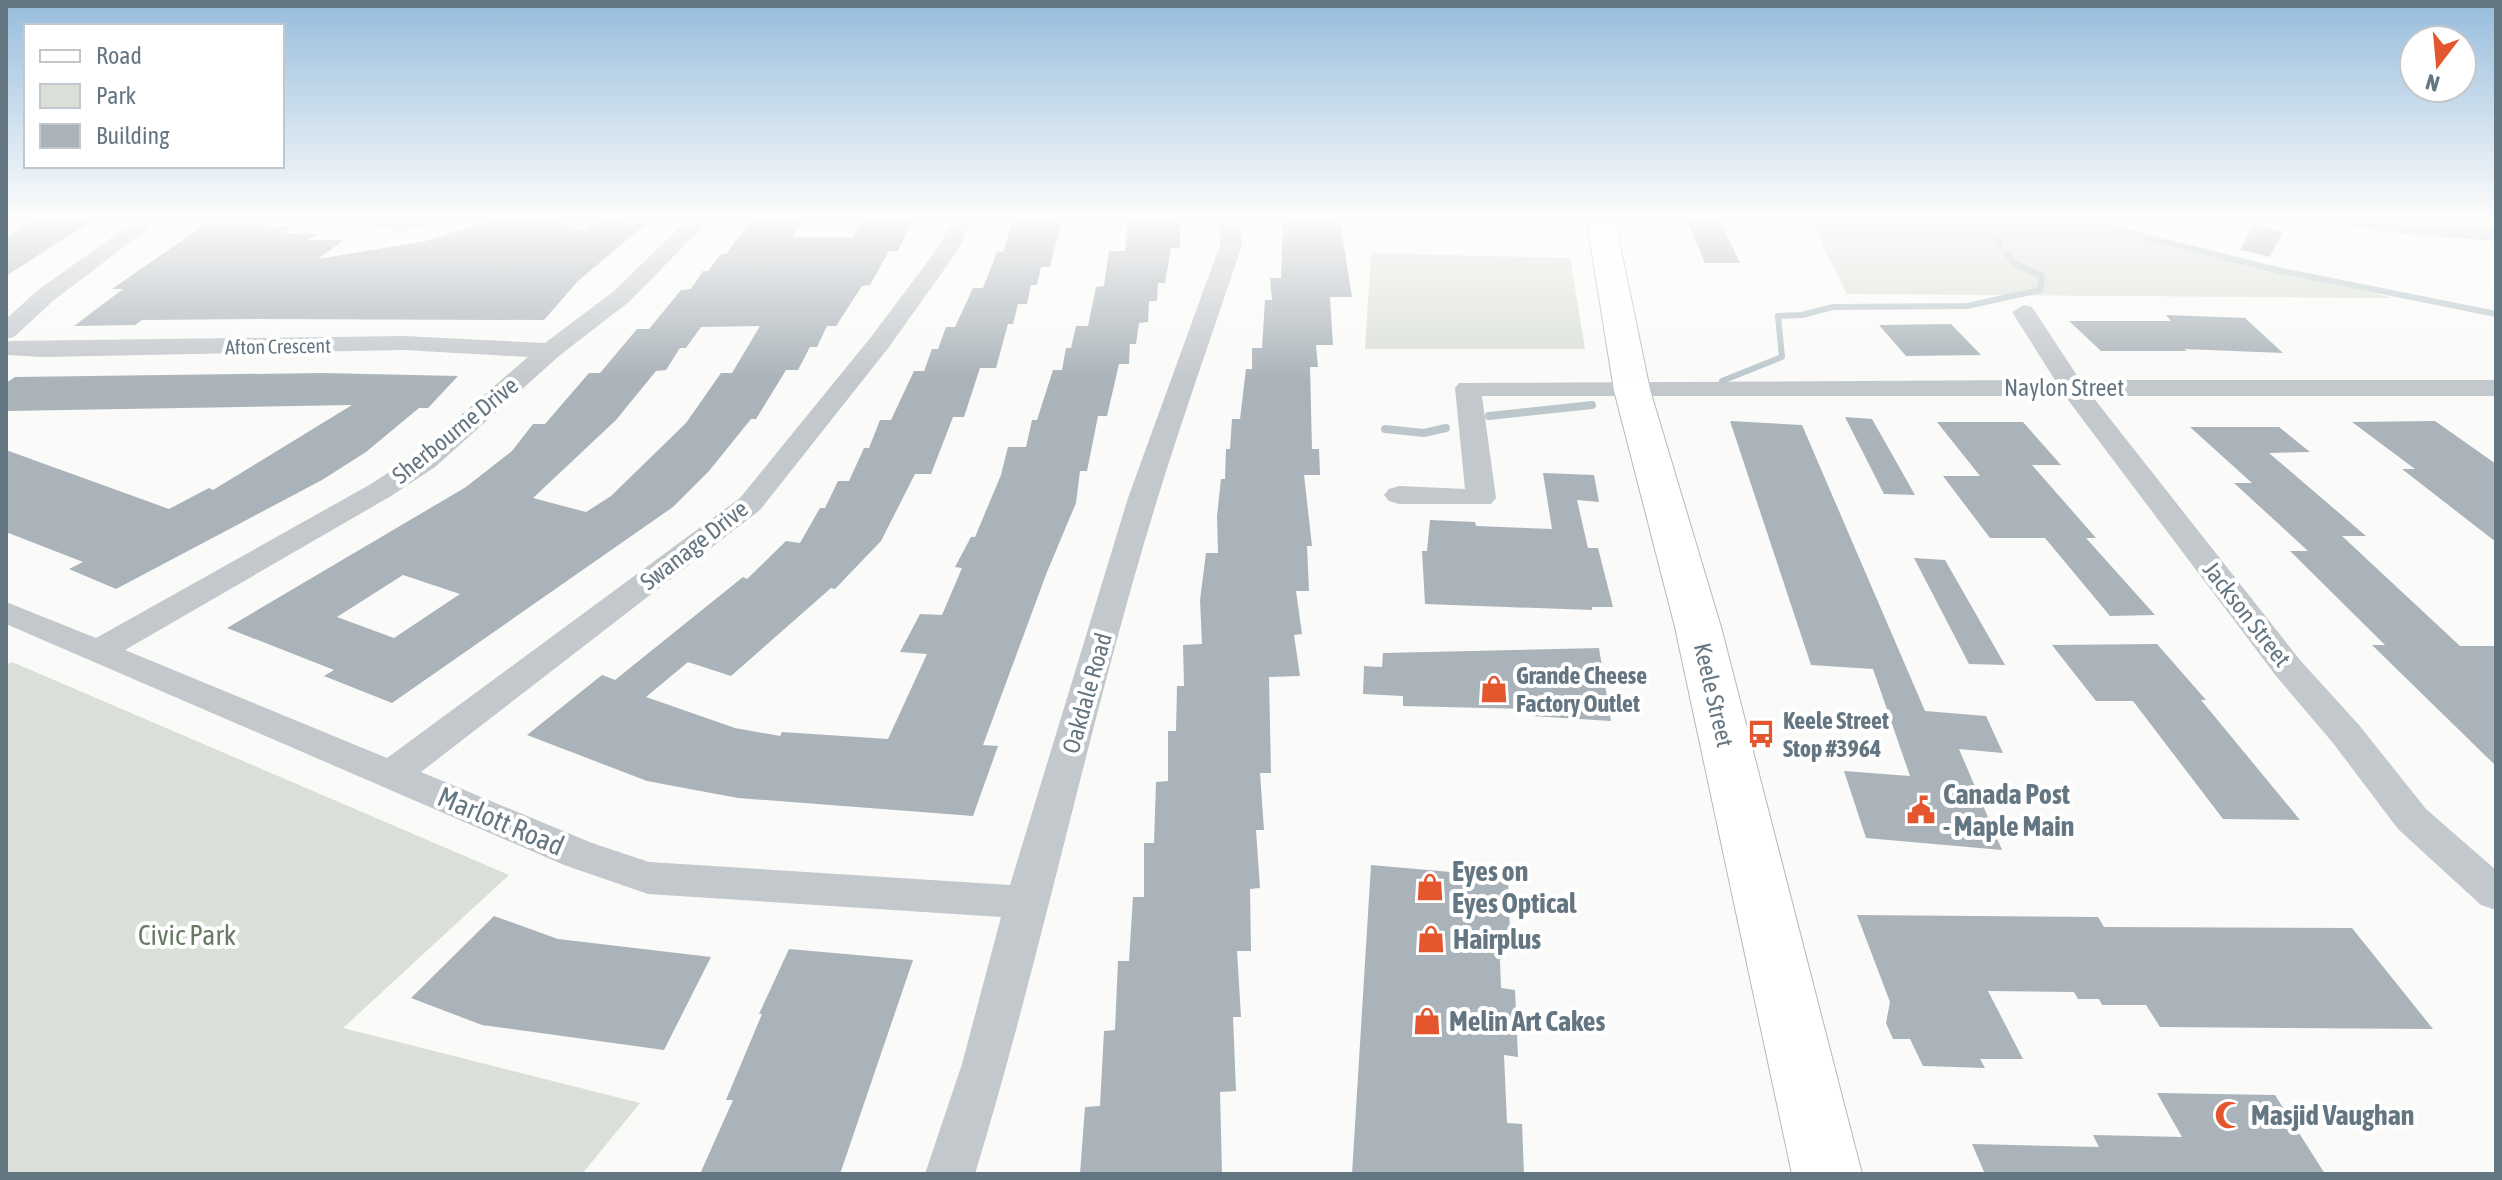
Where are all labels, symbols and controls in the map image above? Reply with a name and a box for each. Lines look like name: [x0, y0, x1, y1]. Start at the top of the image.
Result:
legend: [24, 24, 284, 168]
north arrow: [2398, 24, 2478, 104]
text: Road: [96, 42, 142, 69]
text: N: [2423, 69, 2442, 98]
text: Park: [96, 82, 137, 109]
text: Building: [96, 122, 170, 149]
street label: Afton Crescent: [225, 334, 331, 358]
street label: Sherbourne Drive: [387, 371, 523, 489]
street label: Naylon Street: [2004, 374, 2124, 401]
street label: Swanage Drive: [635, 495, 753, 595]
street label: Jackson Street: [2198, 556, 2296, 672]
street label: Oakdale Road: [1057, 630, 1117, 756]
street label: Keele Street: [1689, 640, 1739, 750]
place label: Grande Cheese Factory Outlet: [1516, 662, 1647, 717]
shop icon: Grande Cheese Factory Outlet: [1479, 674, 1509, 704]
place label: Keele Street Stop #3964: [1783, 707, 1889, 762]
bus stop icon: Keele Street Stop #3964: [1746, 719, 1776, 749]
place label: Canada Post - Maple Main: [1943, 778, 2074, 842]
street label: Marlott Road: [433, 780, 569, 862]
public building icon: Canada Post - Maple Main: [1906, 795, 1936, 825]
place label: Eyes on Eyes Optical: [1452, 855, 1577, 919]
shop icon: Eyes on Eyes Optical: [1415, 872, 1445, 902]
park label: Civic Park: [138, 919, 236, 951]
place label: Hairplus: [1453, 923, 1541, 955]
shop icon: Hairplus: [1416, 924, 1446, 954]
place label: Melin Art Cakes: [1449, 1005, 1605, 1037]
shop icon: Melin Art Cakes: [1412, 1006, 1442, 1036]
place label: Masjid Vaughan: [2251, 1099, 2414, 1131]
mosque icon: Masjid Vaughan: [2214, 1100, 2244, 1130]

